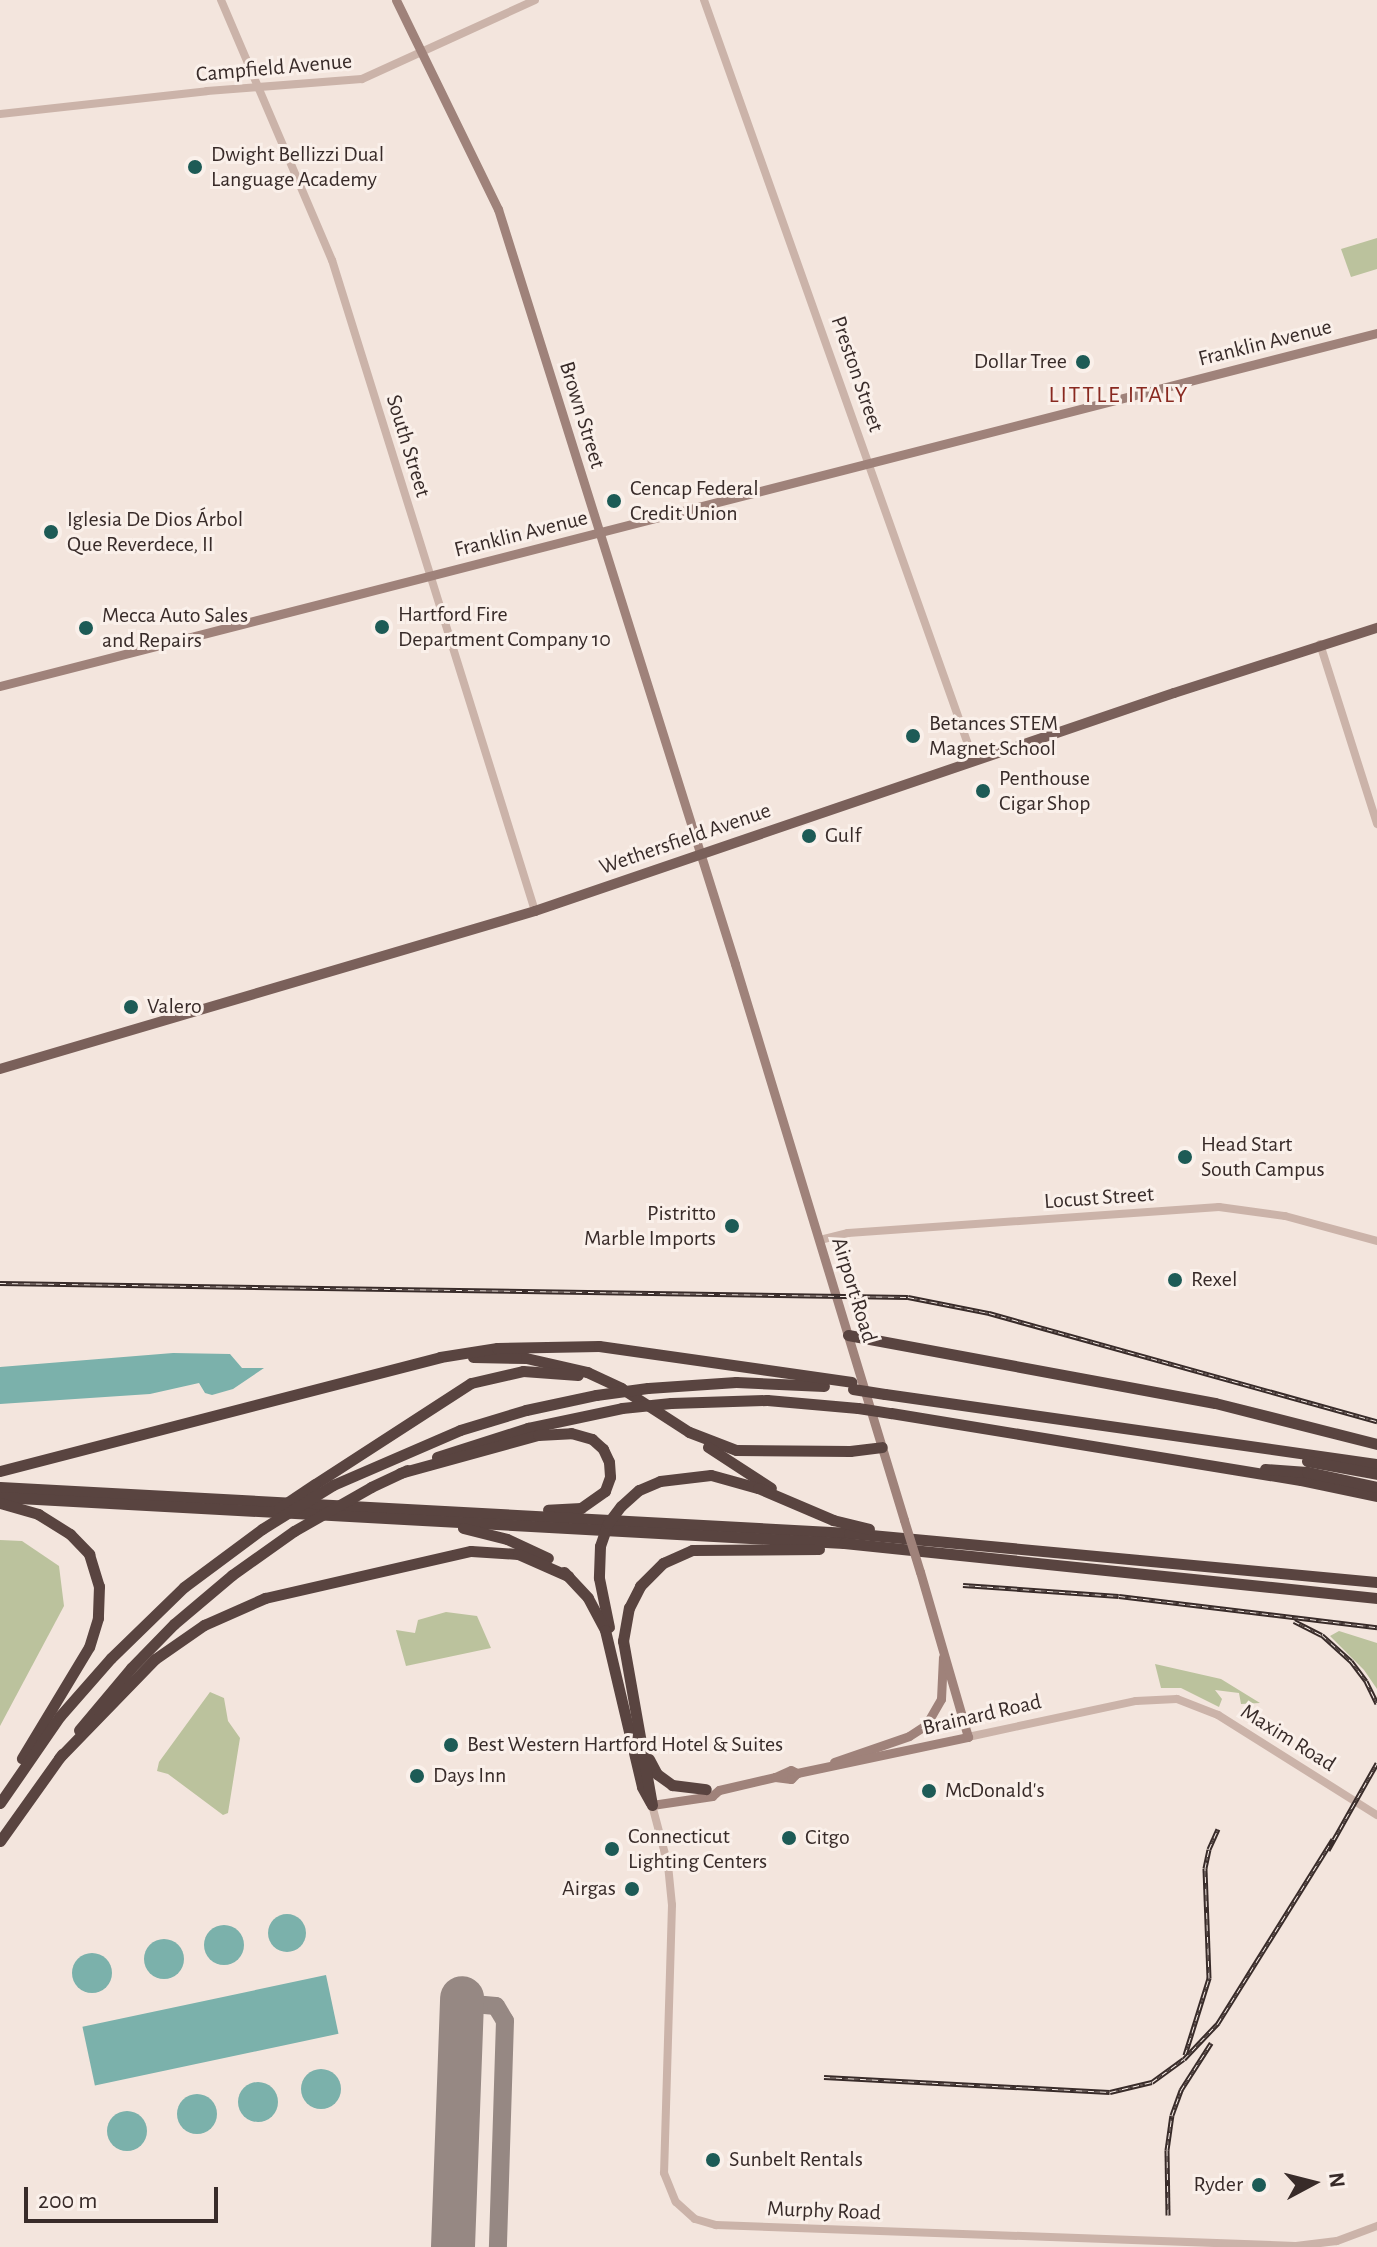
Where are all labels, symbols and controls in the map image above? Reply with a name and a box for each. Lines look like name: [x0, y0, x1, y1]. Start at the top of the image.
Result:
street label: Campfield Avenue: [195, 48, 353, 88]
place label: Dwight Bellizzi Dual Language Academy: [211, 141, 384, 192]
marker: Dwight Bellizzi Dual Language Academy: [186, 158, 204, 176]
street label: Preston Street: [825, 313, 889, 435]
street label: Franklin Avenue: [1195, 314, 1335, 372]
place label: Dollar Tree: [974, 349, 1067, 375]
marker: Dollar Tree: [1074, 353, 1092, 371]
street label: Brown Street: [553, 358, 611, 472]
district label: LITTLE ITALY: [1049, 382, 1189, 410]
street label: South Street: [380, 392, 436, 500]
place label: Cencap Federal Credit Union: [630, 475, 759, 526]
marker: Cencap Federal Credit Union: [605, 492, 623, 510]
street label: Franklin Avenue: [451, 505, 591, 563]
place label: Iglesia De Dios Árbol Que Reverdece, II: [67, 506, 243, 558]
marker: Iglesia De Dios Árbol Que Reverdece, II: [42, 523, 60, 541]
place label: Hartford Fire Department Company 10: [398, 601, 611, 652]
place label: Mecca Auto Sales and Repairs: [102, 602, 248, 654]
marker: Hartford Fire Department Company 10: [373, 618, 391, 636]
marker: Mecca Auto Sales and Repairs: [77, 619, 95, 637]
place label: Betances STEM Magnet School: [929, 710, 1058, 762]
marker: Betances STEM Magnet School: [904, 727, 922, 745]
place label: Penthouse Cigar Shop: [999, 765, 1090, 816]
marker: Penthouse Cigar Shop: [974, 782, 992, 800]
street label: Wethersfield Avenue: [596, 797, 774, 881]
place label: Gulf: [825, 823, 861, 849]
marker: Gulf: [800, 827, 818, 845]
place label: Valero: [147, 994, 202, 1020]
marker: Valero: [122, 998, 140, 1016]
place label: Head Start South Campus: [1201, 1131, 1325, 1182]
marker: Head Start South Campus: [1176, 1148, 1194, 1166]
street label: Locust Street: [1043, 1181, 1155, 1215]
place label: Pistritto Marble Imports: [584, 1200, 716, 1252]
marker: Pistritto Marble Imports: [723, 1217, 741, 1235]
street label: Airport Road: [826, 1234, 882, 1346]
place label: Rexel: [1191, 1267, 1237, 1293]
marker: Rexel: [1166, 1271, 1184, 1289]
street label: Brainard Road: [920, 1689, 1044, 1741]
street label: Maxim Road: [1236, 1698, 1340, 1778]
place label: Best Western Hartford Hotel & Suites: [467, 1732, 783, 1758]
marker: Best Western Hartford Hotel & Suites: [442, 1736, 460, 1754]
place label: Days Inn: [433, 1763, 506, 1789]
marker: Days Inn: [408, 1767, 426, 1785]
place label: McDonald's: [945, 1778, 1045, 1804]
marker: McDonald's: [920, 1782, 938, 1800]
place label: Connecticut Lighting Centers: [628, 1823, 767, 1874]
place label: Citgo: [805, 1825, 850, 1851]
marker: Citgo: [780, 1829, 798, 1847]
marker: Connecticut Lighting Centers: [603, 1840, 621, 1858]
place label: Airgas: [562, 1876, 616, 1902]
marker: Airgas: [623, 1880, 641, 1898]
north arrow: [1273, 2143, 1353, 2223]
place label: Sunbelt Rentals: [729, 2147, 863, 2173]
marker: Sunbelt Rentals: [704, 2151, 722, 2169]
scale bar: [28, 2171, 222, 2221]
text: N: [1325, 2171, 1349, 2189]
place label: Ryder: [1194, 2172, 1243, 2198]
marker: Ryder: [1250, 2176, 1268, 2194]
text: 200 m: [38, 2189, 97, 2213]
street label: Murphy Road: [767, 2196, 881, 2226]

